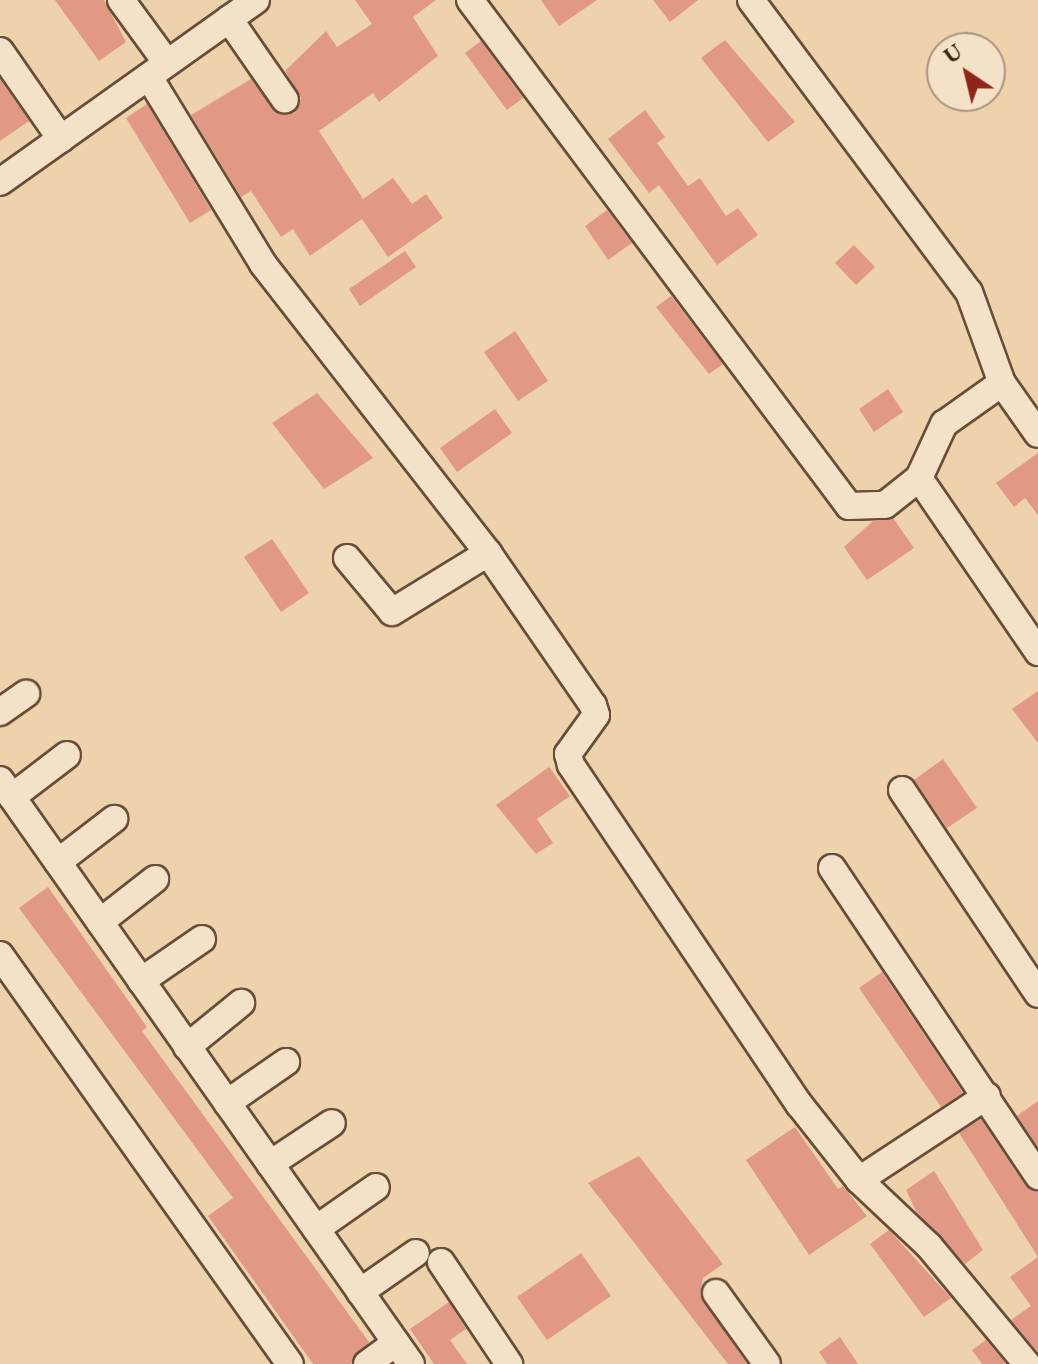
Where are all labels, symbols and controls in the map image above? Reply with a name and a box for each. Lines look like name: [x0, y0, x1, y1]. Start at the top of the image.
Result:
north arrow: [926, 32, 1006, 112]
text: U: [938, 37, 968, 70]

